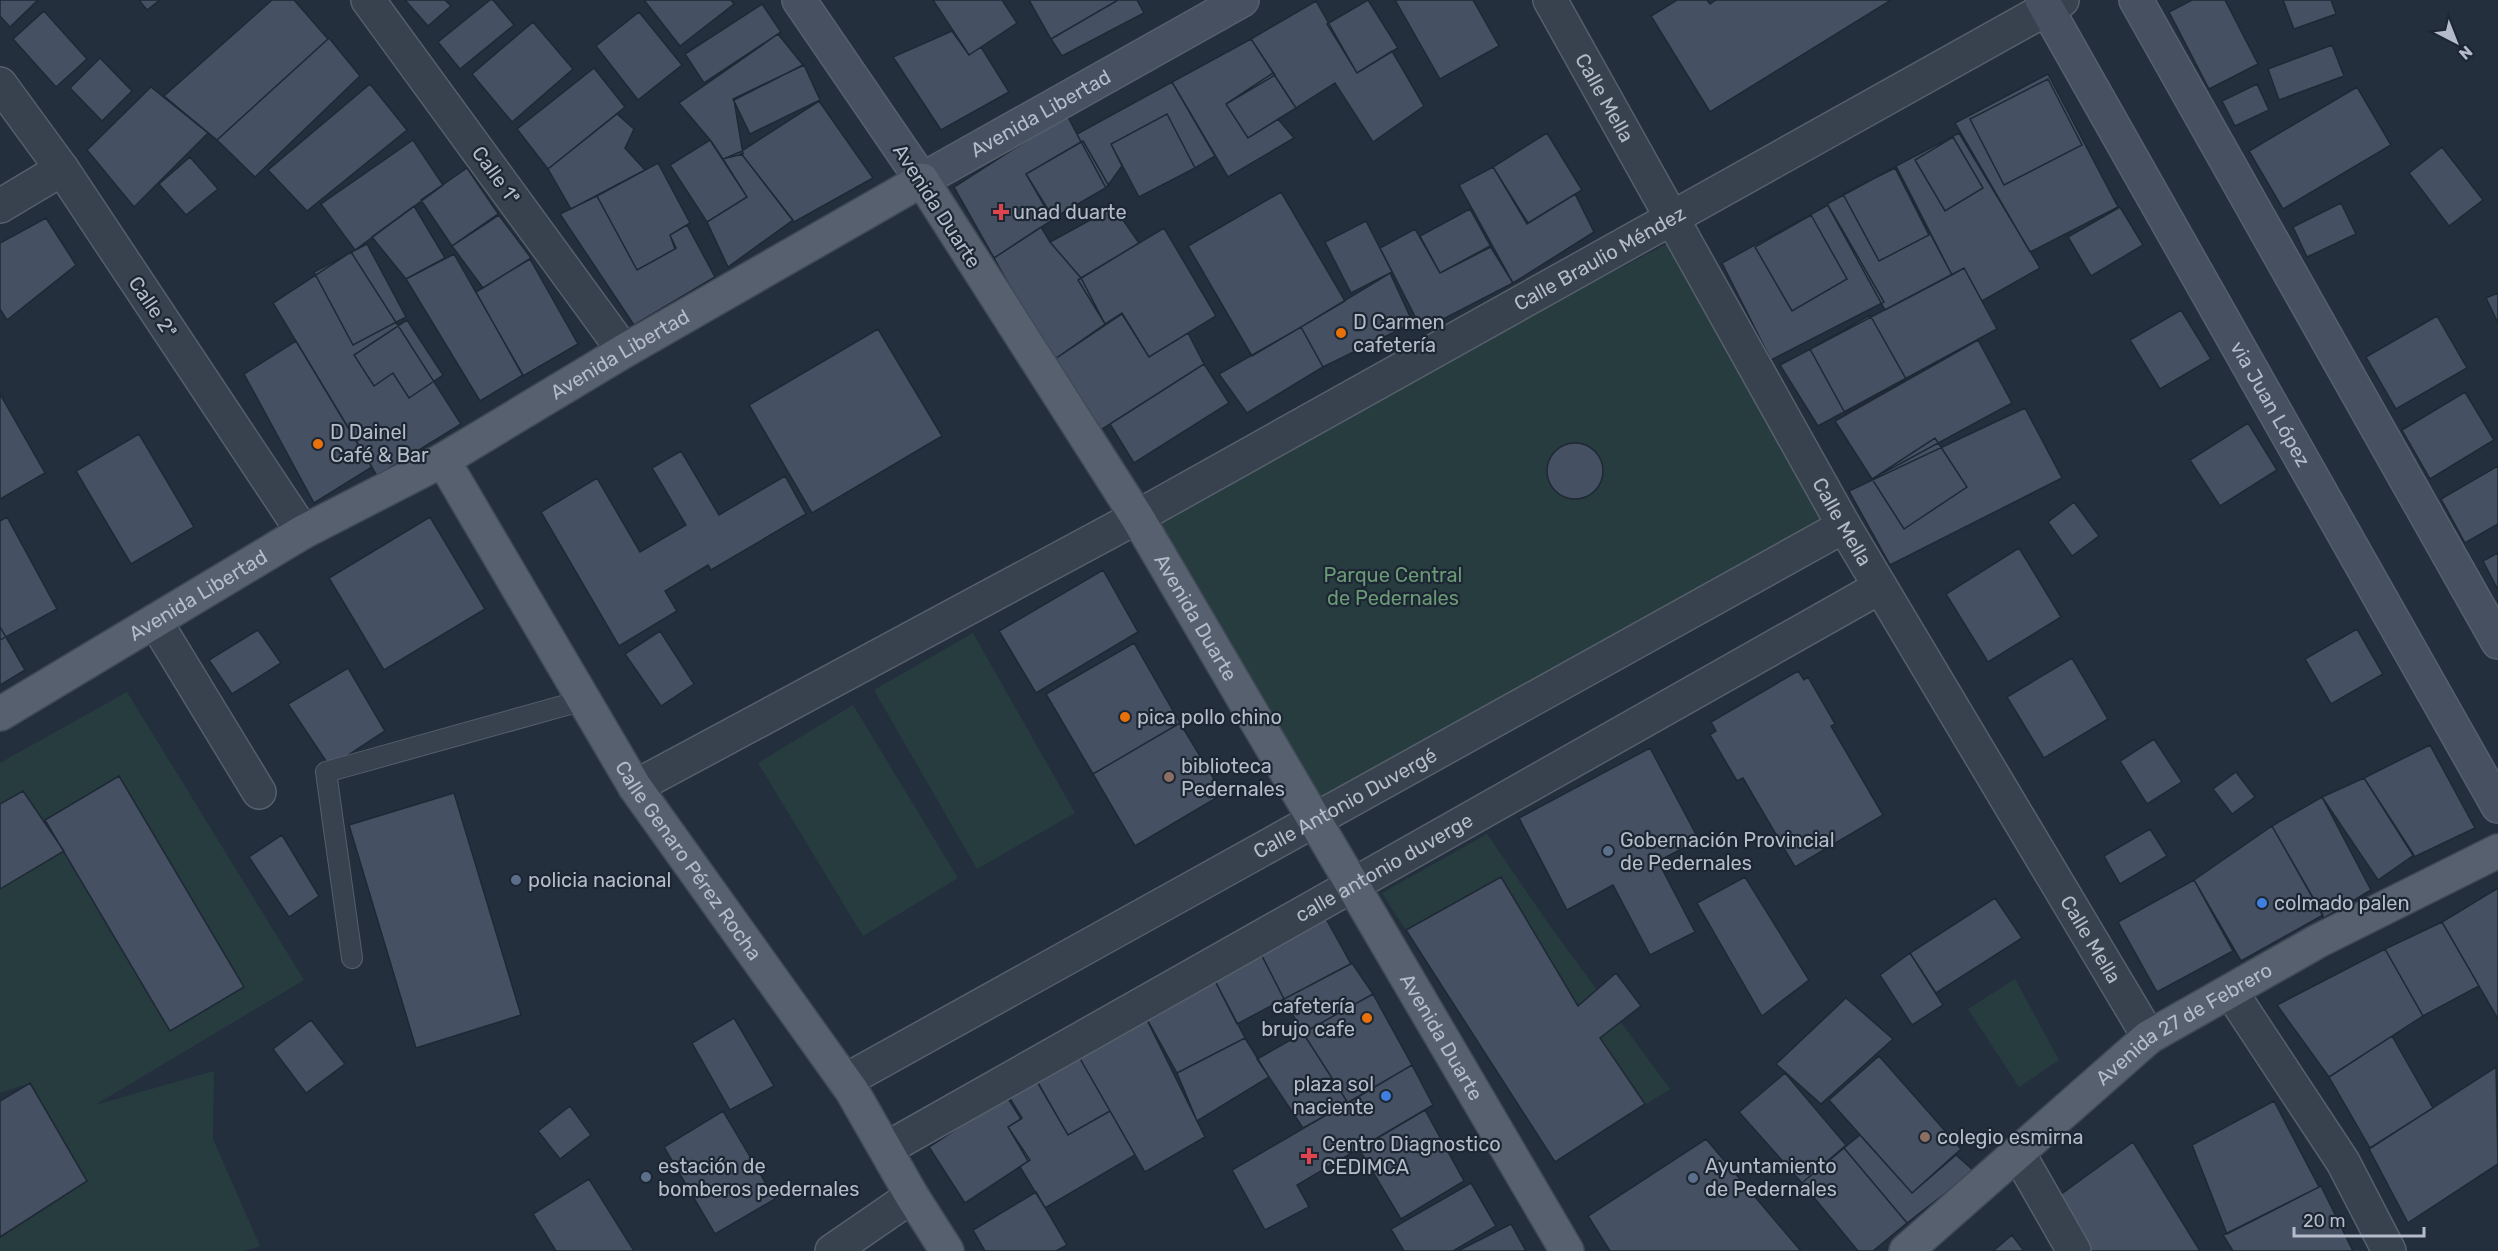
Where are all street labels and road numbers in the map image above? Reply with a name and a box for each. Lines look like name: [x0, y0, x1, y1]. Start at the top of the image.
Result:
street label: Calle Mella: [1570, 49, 1639, 146]
street label: Avenida Libertad: [966, 64, 1115, 162]
street label: Avenida Duarte: [888, 140, 986, 272]
street label: Calle 1ª: [467, 141, 525, 209]
street label: Calle Braulio Méndez: [1510, 201, 1690, 316]
street label: Calle 2ª: [124, 272, 182, 342]
street label: Avenida Libertad: [546, 304, 694, 404]
street label: via Juan López: [2225, 337, 2316, 471]
street label: Calle Mella: [1807, 473, 1877, 570]
street label: Avenida Libertad: [124, 544, 272, 646]
street label: Avenida Duarte: [1149, 550, 1242, 685]
street label: Calle Antonio Duvergé: [1249, 743, 1441, 864]
street label: Calle Genaro Pérez Rocha: [610, 756, 767, 965]
street label: calle antonio duverge: [1291, 808, 1477, 927]
street label: Calle Mella: [2055, 891, 2126, 988]
street label: Avenida 27 de Febrero: [2091, 958, 2276, 1090]
street label: Avenida Duarte: [1395, 969, 1488, 1105]

